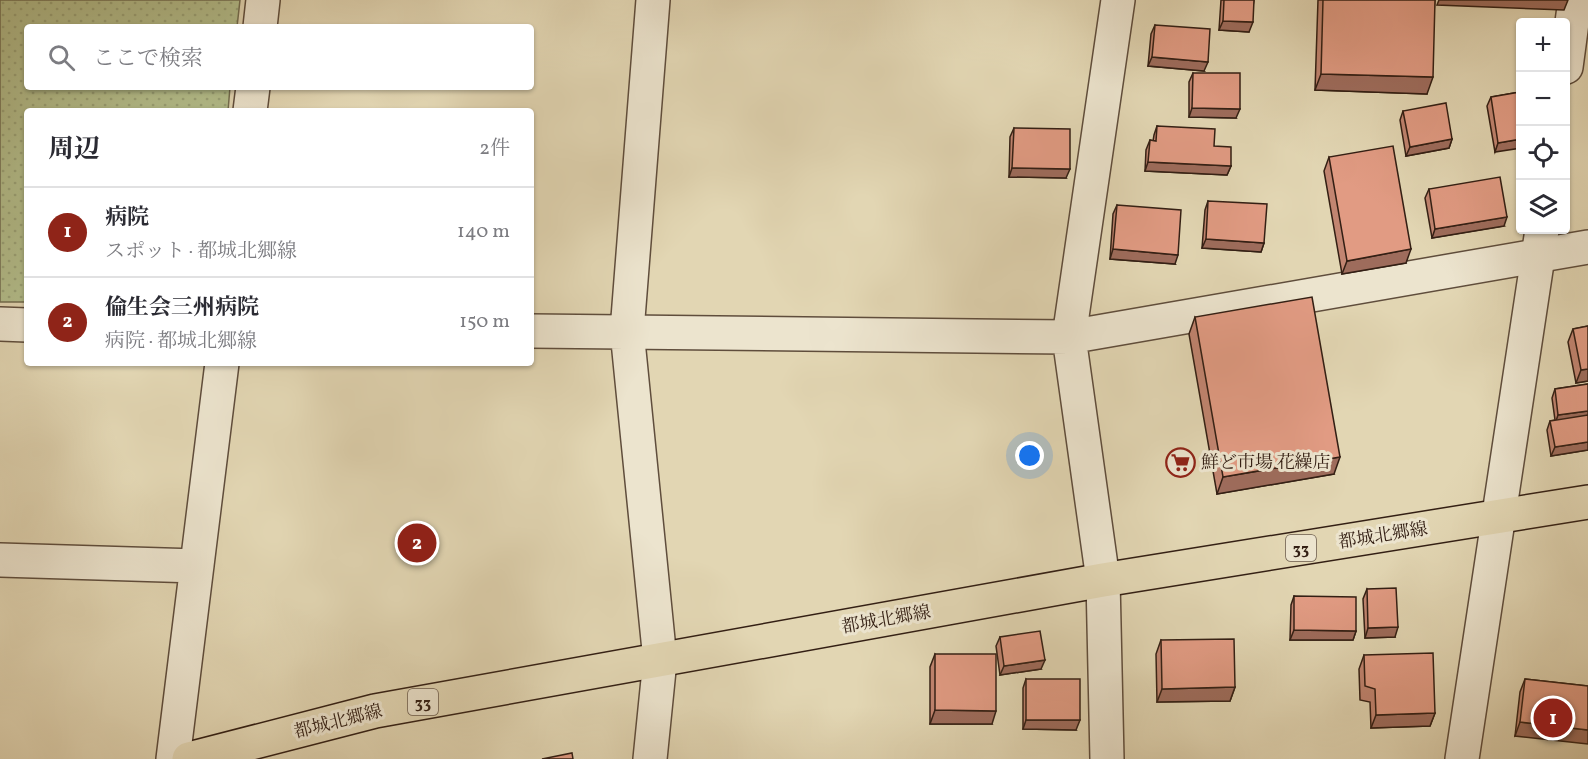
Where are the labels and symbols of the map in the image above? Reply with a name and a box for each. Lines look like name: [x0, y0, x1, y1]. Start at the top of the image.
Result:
your location: [1015, 441, 1044, 470]
supermarket icon: 鮮ど市場 花繰店: [1164, 446, 1196, 478]
place label: 鮮ど市場 花繰店: [1201, 451, 1331, 476]
street label: 都城北郷線: [1337, 517, 1430, 556]
pin: 2: [398, 520, 436, 566]
road number: 33: [1286, 535, 1316, 561]
street label: 都城北郷線: [840, 600, 933, 641]
road number: 33: [408, 689, 438, 715]
pin: 1: [1534, 696, 1572, 740]
street label: 都城北郷線: [292, 699, 385, 745]

